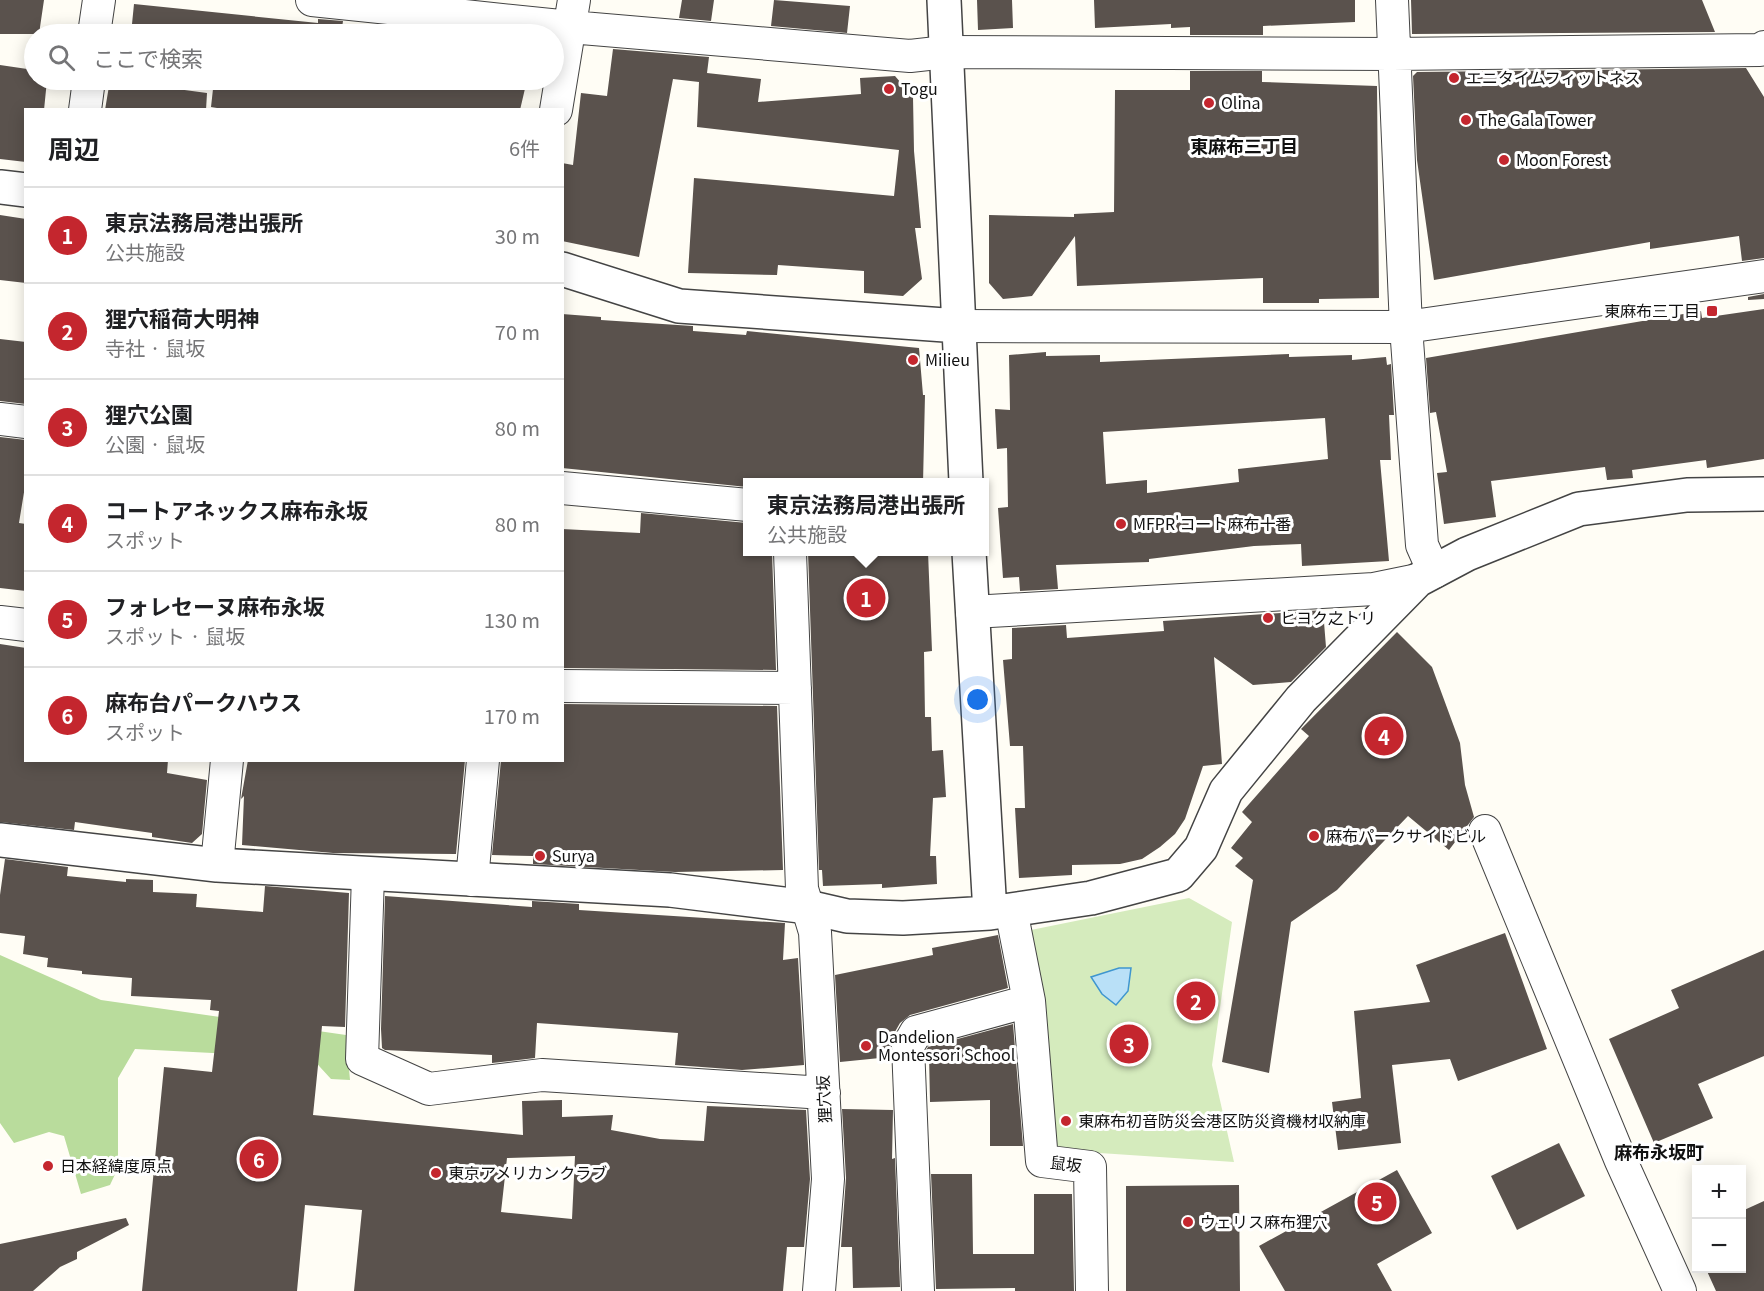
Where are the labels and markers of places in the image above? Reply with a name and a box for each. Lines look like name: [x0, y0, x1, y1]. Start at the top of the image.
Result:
place label: エニタイムフィットネス: [1466, 65, 1640, 89]
marker: エニタイムフィットネス: [1447, 71, 1461, 85]
place label: Togu: [901, 76, 938, 100]
marker: Togu: [882, 82, 896, 96]
place label: Olina: [1221, 90, 1261, 114]
marker: Olina: [1202, 96, 1216, 110]
place label: The Gala Tower: [1478, 107, 1593, 131]
marker: The Gala Tower: [1459, 113, 1473, 127]
place label: Moon Forest: [1516, 147, 1608, 171]
marker: Moon Forest: [1497, 153, 1511, 167]
place label: 東麻布三丁目: [1604, 298, 1700, 322]
marker: 東麻布三丁目: [1705, 304, 1719, 318]
place label: Milieu: [925, 347, 970, 371]
marker: Milieu: [906, 353, 920, 367]
place label: MFPR'コート麻布十番: [1133, 511, 1292, 535]
marker: MFPR'コート麻布十番: [1114, 517, 1128, 531]
pin: 1: [846, 576, 886, 620]
place label: ヒヨク之トリ: [1280, 605, 1376, 629]
marker: ヒヨク之トリ: [1261, 611, 1275, 625]
pin: 4: [1364, 714, 1404, 758]
place label: 麻布パークサイドビル: [1326, 823, 1486, 847]
marker: 麻布パークサイドビル: [1307, 829, 1321, 843]
place label: Surya: [552, 843, 595, 867]
marker: Surya: [533, 849, 547, 863]
pin: 2: [1176, 978, 1216, 1024]
pin: 3: [1110, 1022, 1148, 1066]
place label: Dandelion Montessori School: [878, 1024, 1015, 1066]
marker: Dandelion Montessori School: [859, 1039, 873, 1053]
place label: 東麻布初音防災会港区防災資機材収納庫: [1078, 1108, 1366, 1132]
marker: 東麻布初音防災会港区防災資機材収納庫: [1059, 1114, 1073, 1128]
pin: 6: [240, 1136, 278, 1182]
place label: 日本経緯度原点: [60, 1153, 172, 1177]
marker: 日本経緯度原点: [41, 1159, 55, 1173]
place label: 東京アメリカンクラブ: [448, 1160, 607, 1184]
marker: 東京アメリカンクラブ: [429, 1166, 443, 1180]
pin: 5: [1358, 1180, 1396, 1224]
place label: ウェリス麻布狸穴: [1200, 1209, 1328, 1233]
marker: ウェリス麻布狸穴: [1181, 1215, 1195, 1229]

